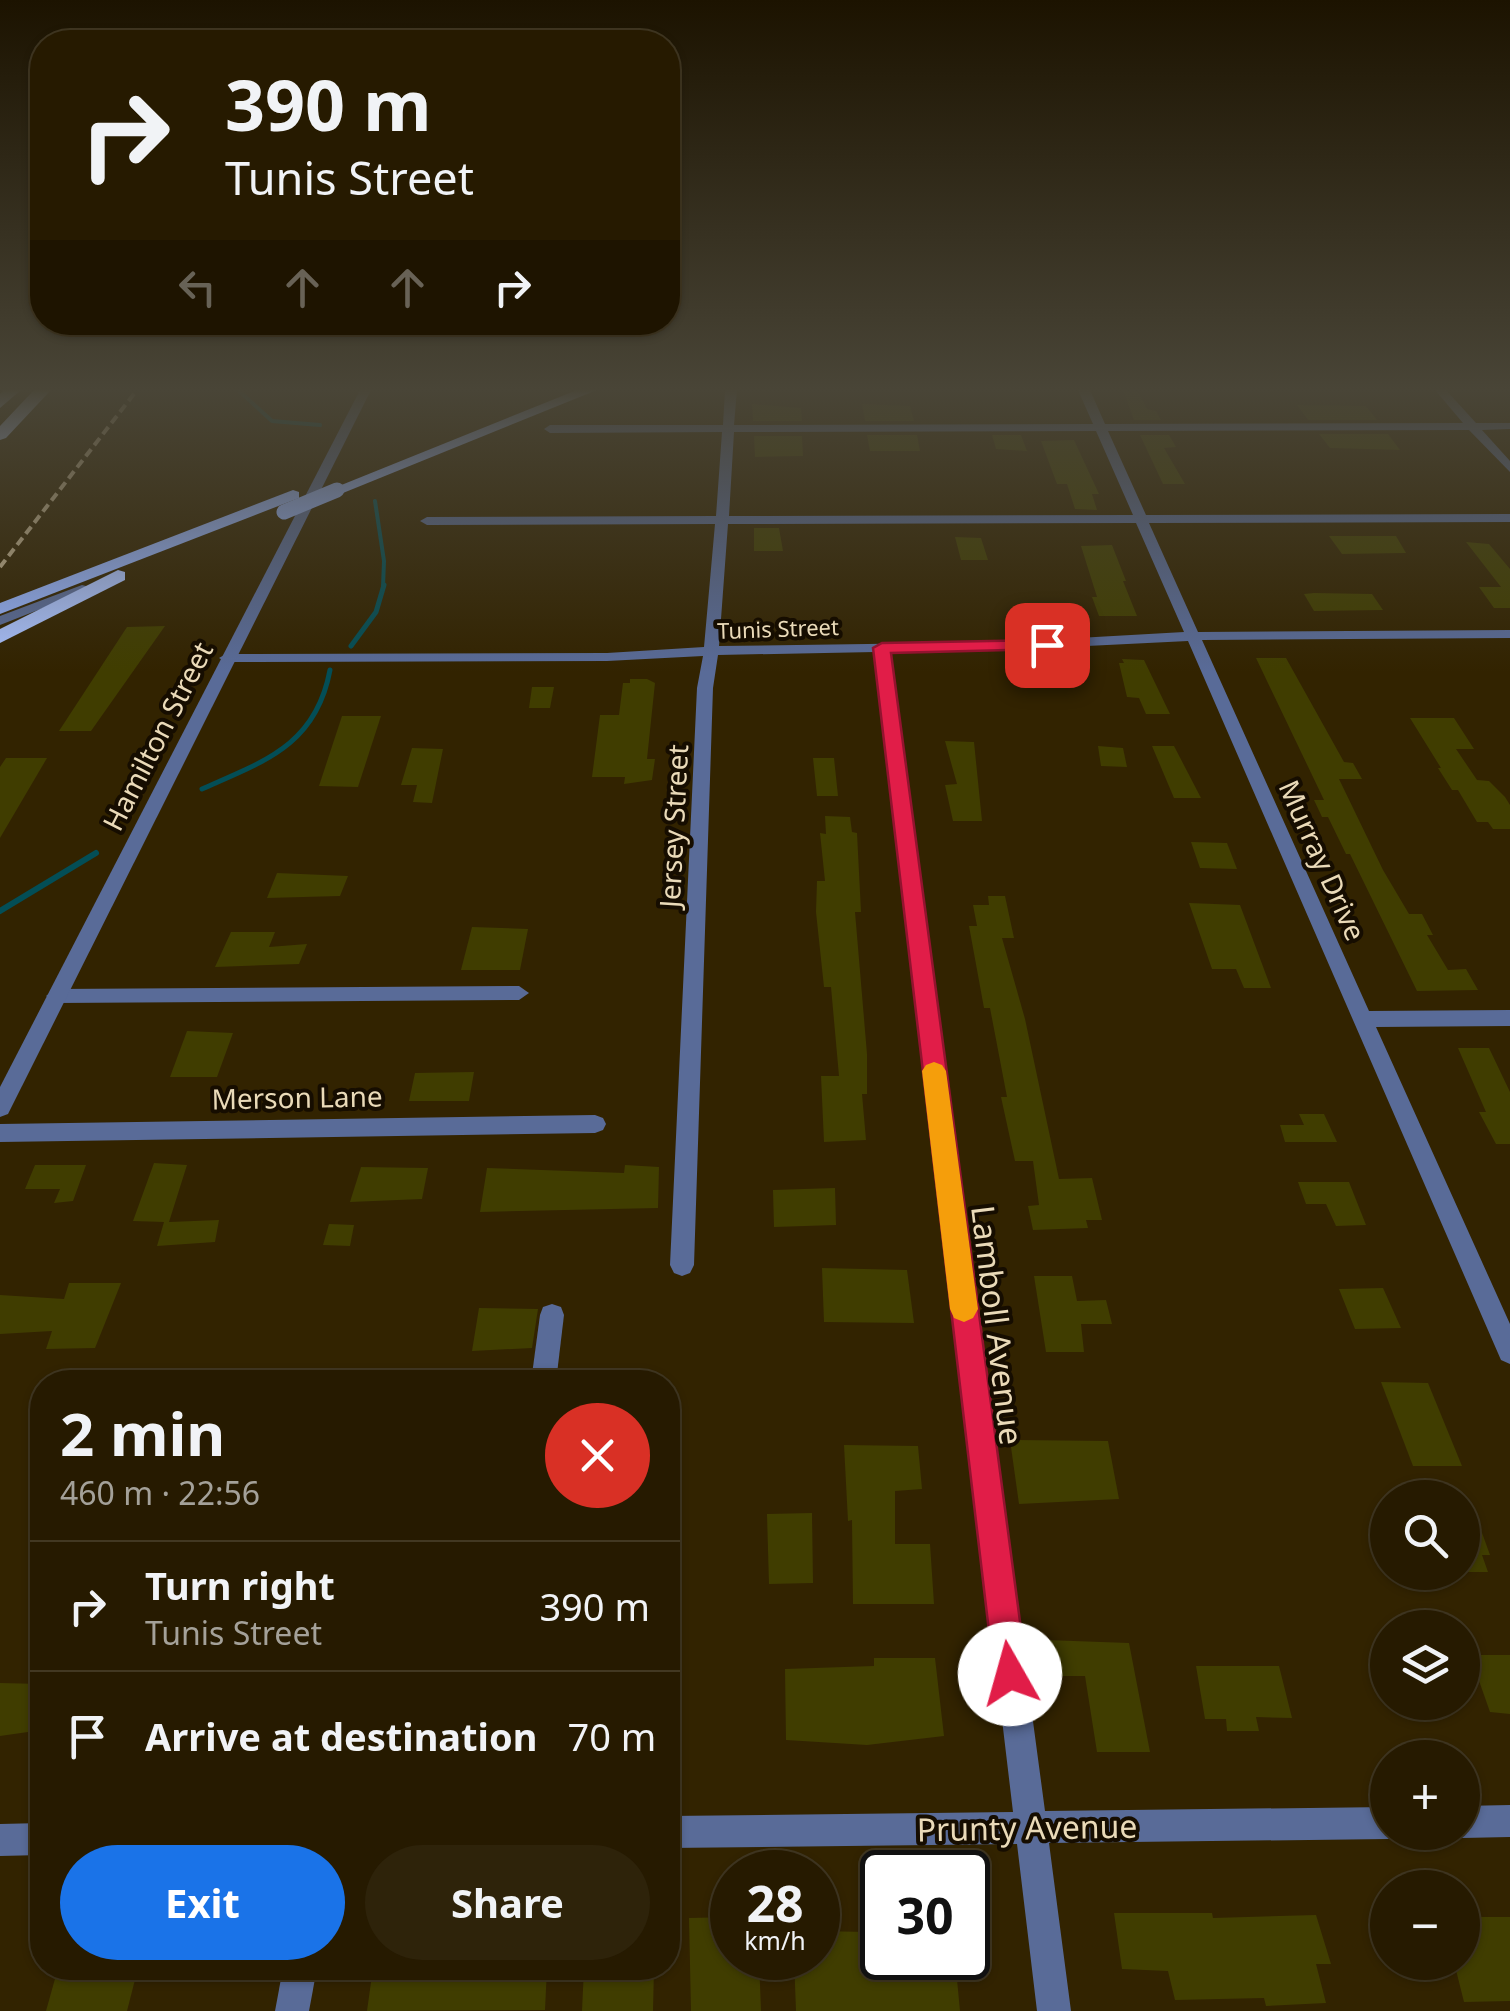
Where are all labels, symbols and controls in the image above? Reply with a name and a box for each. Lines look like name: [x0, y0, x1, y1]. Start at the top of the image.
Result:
text: 390 m: [225, 56, 432, 152]
icon: right: [60, 70, 190, 200]
text: Tunis Street: [225, 147, 474, 208]
icon: left: [170, 260, 225, 315]
icon: ahead: [275, 260, 330, 315]
icon: ahead: [380, 260, 435, 315]
icon: right: [485, 260, 540, 315]
pin: [1005, 603, 1090, 688]
street label: Tunis Street: [717, 611, 839, 645]
icon: arrive: [1020, 618, 1075, 673]
street label: Hamilton Street: [93, 635, 221, 837]
street label: Jersey Street: [650, 743, 696, 912]
street label: Murray Drive: [1271, 774, 1375, 946]
street label: Merson Lane: [211, 1077, 383, 1117]
street label: Lamboll Avenue: [962, 1203, 1034, 1447]
text: 2 min: [60, 1392, 225, 1474]
button: close: [545, 1403, 650, 1508]
text: 460 m · 22:56: [60, 1471, 260, 1514]
map controls: [1370, 1480, 1480, 1980]
button: search: [1370, 1480, 1480, 1590]
text: Turn right: [145, 1559, 335, 1611]
icon: right: [60, 1579, 115, 1634]
text: 390 m: [539, 1580, 650, 1632]
button: layers: [1370, 1610, 1480, 1720]
text: Tunis Street: [145, 1611, 322, 1654]
position arrow: [958, 1622, 1062, 1726]
icon: arrive: [60, 1709, 115, 1764]
text: Arrive at destination: [145, 1710, 537, 1762]
text: 70 m: [567, 1710, 656, 1762]
button: +: [1370, 1740, 1480, 1850]
street label: Prunty Avenue: [916, 1804, 1138, 1850]
button: Exit: [60, 1845, 345, 1960]
button: Share: [365, 1845, 650, 1960]
speed limit sign: 30: [860, 1850, 990, 1980]
text: 28: [746, 1869, 804, 1937]
button: −: [1370, 1870, 1480, 1980]
text: km/h: [744, 1923, 806, 1957]

